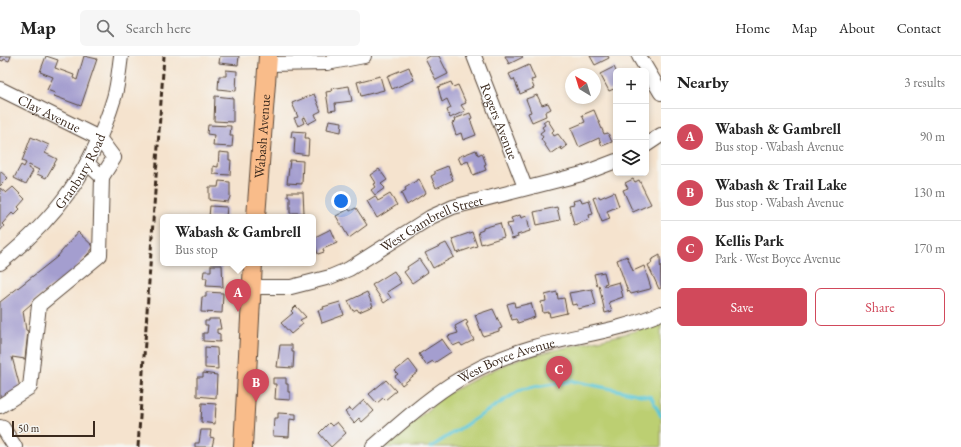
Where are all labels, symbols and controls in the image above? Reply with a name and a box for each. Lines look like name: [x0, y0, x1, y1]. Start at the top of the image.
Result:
search box: [80, 10, 360, 46]
text: Map: [20, 15, 56, 40]
icon: search: [94, 17, 116, 39]
text: Search here: [126, 18, 191, 37]
text: Home: [735, 19, 770, 37]
text: Map: [792, 19, 817, 37]
text: About: [839, 19, 875, 37]
text: Contact: [897, 19, 941, 37]
north arrow: [565, 68, 601, 104]
map controls: [613, 68, 649, 176]
button: +: [613, 68, 649, 104]
text: Nearby: [677, 71, 729, 93]
text: 3 results: [904, 74, 945, 91]
street label: Rogers Avenue: [476, 80, 523, 163]
street label: Clay Avenue: [15, 90, 84, 137]
street label: Wabash Avenue: [250, 93, 274, 179]
button: −: [613, 104, 649, 140]
text: Wabash & Gambrell: [715, 119, 841, 138]
text: A: [685, 128, 695, 145]
text: 90 m: [920, 128, 945, 145]
street label: Granbury Road: [50, 130, 110, 213]
text: Bus stop · Wabash Avenue: [715, 138, 844, 155]
button: layers: [613, 140, 649, 176]
text: Wabash & Trail Lake: [715, 175, 847, 194]
text: B: [686, 184, 694, 201]
text: 130 m: [914, 184, 945, 201]
your location: [331, 191, 351, 211]
street label: West Gambrell Street: [377, 191, 485, 256]
text: Bus stop · Wabash Avenue: [715, 194, 844, 211]
popup: [160, 214, 316, 266]
text: Wabash & Gambrell: [175, 222, 301, 241]
text: Kellis Park: [715, 231, 784, 250]
text: C: [685, 240, 695, 257]
text: 170 m: [914, 240, 945, 257]
text: Bus stop: [175, 241, 218, 258]
text: Park · West Boyce Avenue: [715, 250, 841, 267]
pin: A: [225, 279, 251, 312]
button: Save: [677, 288, 807, 326]
button: Share: [815, 288, 945, 326]
street label: West Boyce Avenue: [454, 333, 557, 387]
pin: C: [546, 356, 572, 389]
pin: B: [243, 369, 269, 402]
scale bar: [12, 419, 95, 438]
text: 50 m: [18, 421, 39, 435]

